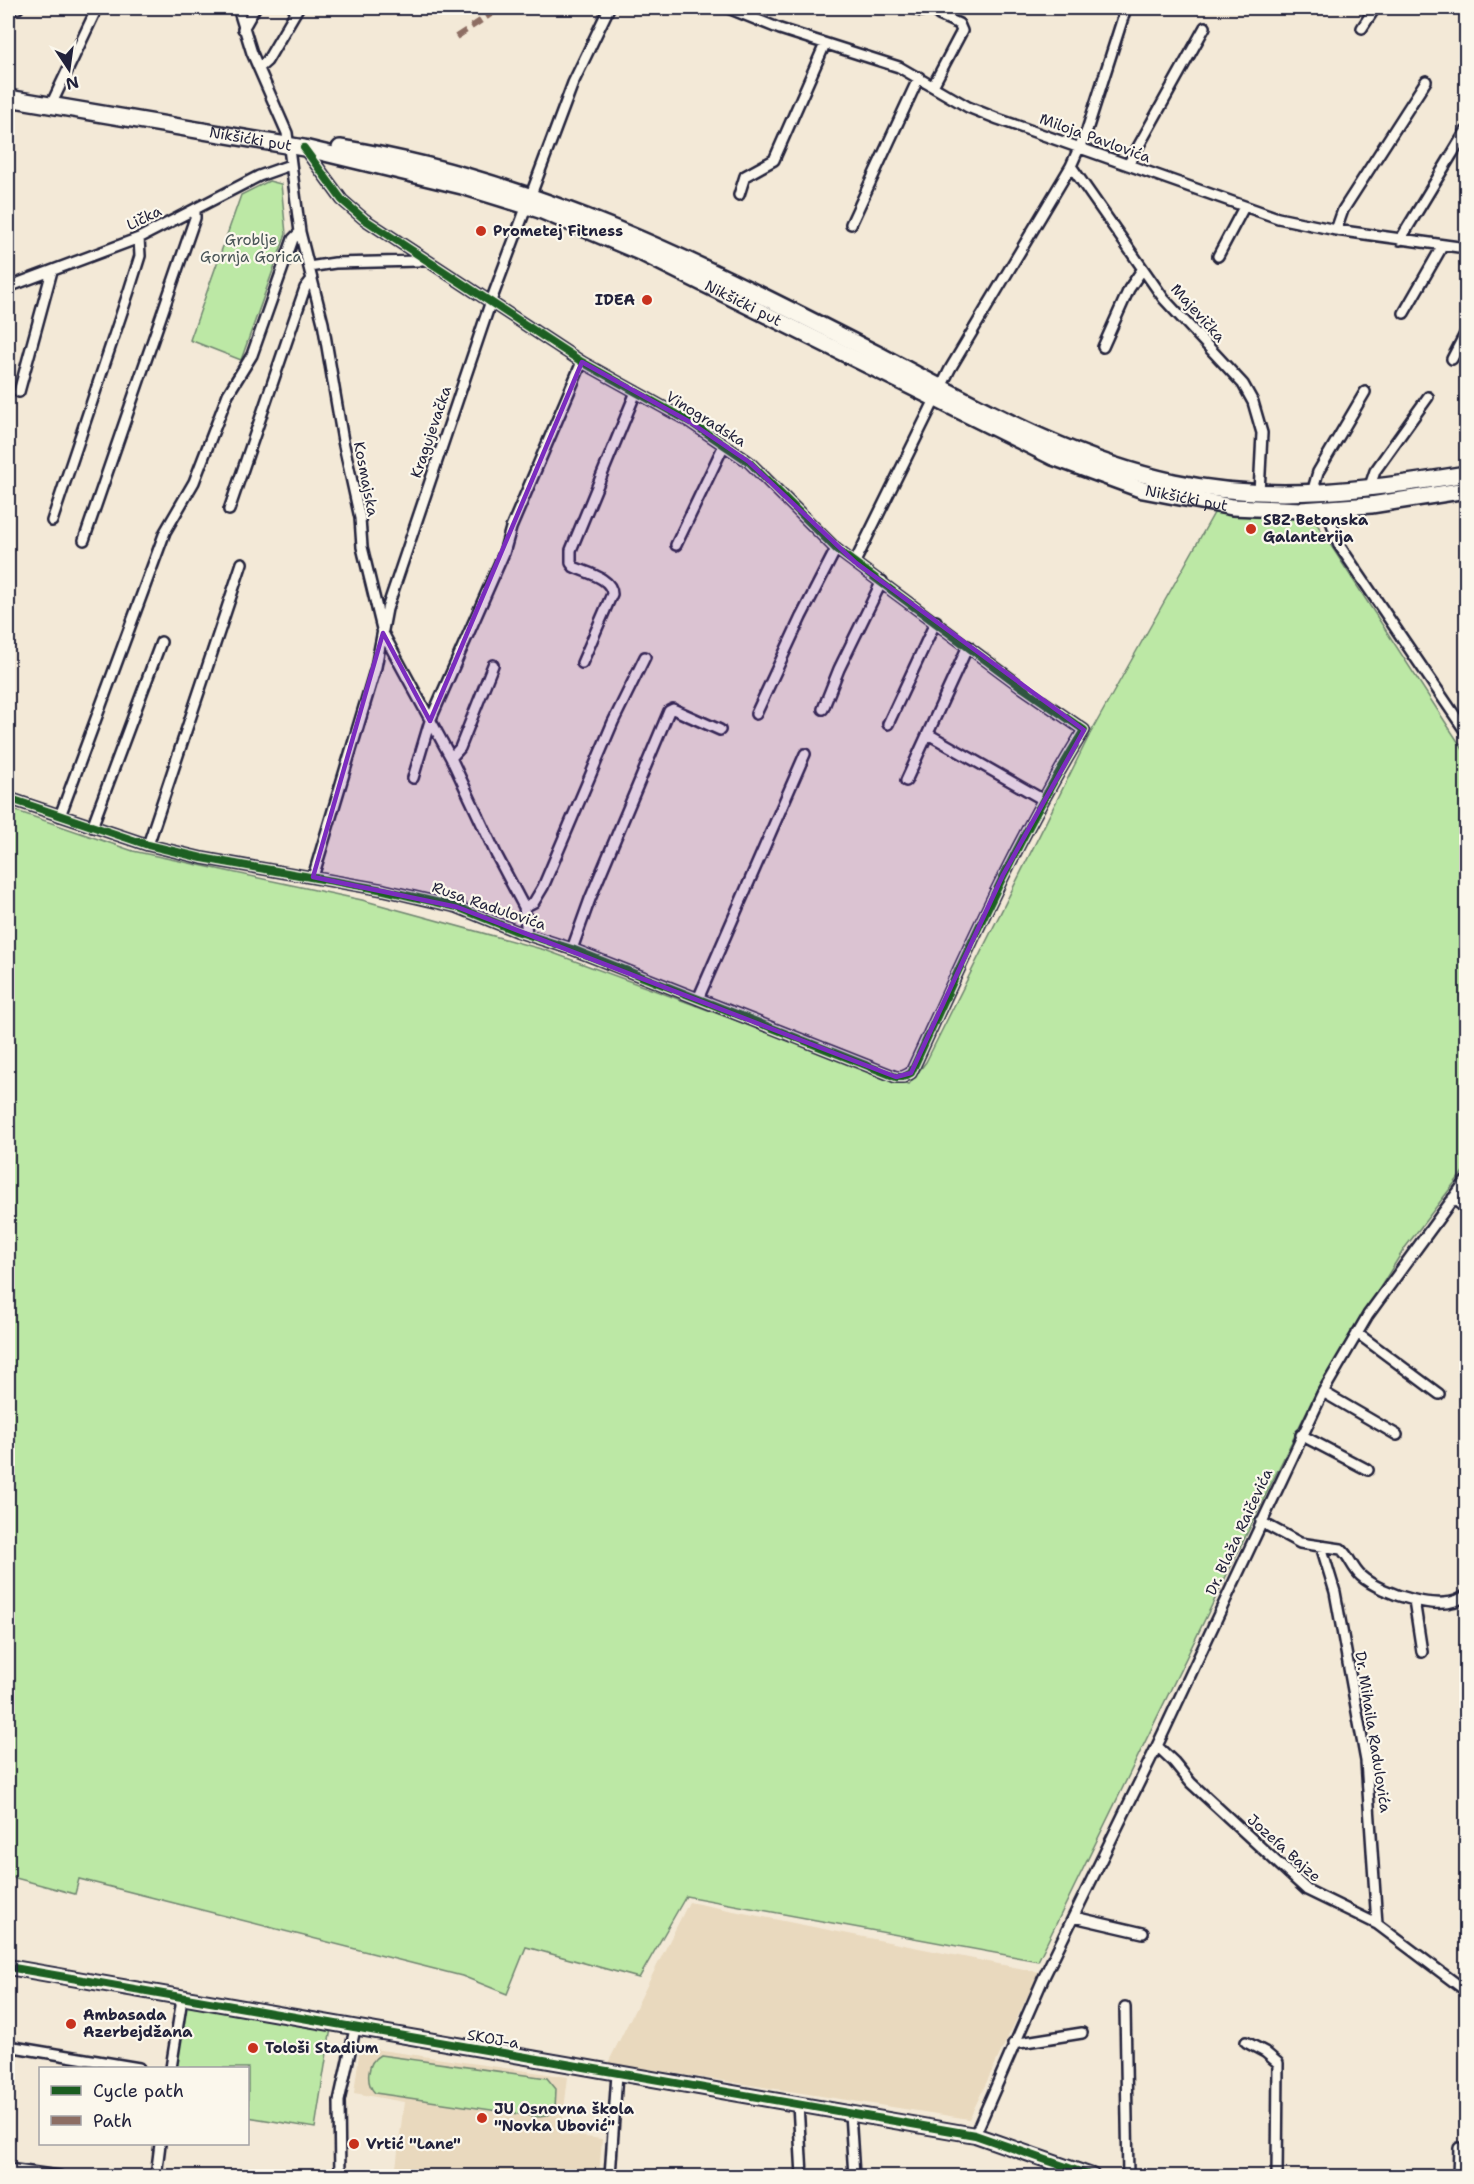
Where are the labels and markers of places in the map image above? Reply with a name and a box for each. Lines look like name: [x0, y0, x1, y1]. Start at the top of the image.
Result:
place label: Prometej Fitness: [493, 221, 623, 241]
marker: Prometej Fitness: [474, 224, 488, 238]
place label: IDEA: [595, 290, 635, 310]
marker: IDEA: [640, 293, 654, 307]
place label: SBZ Betonska Galanterija: [1263, 510, 1369, 547]
marker: SBZ Betonska Galanterija: [1244, 522, 1258, 536]
place label: Ambasada Azerbejdžana: [83, 2005, 193, 2042]
marker: Ambasada Azerbejdžana: [64, 2017, 78, 2031]
place label: Tološi Stadium: [265, 2038, 379, 2058]
marker: Tološi Stadium: [246, 2041, 260, 2055]
place label: JU Osnovna škola "Novka Ubović": [494, 2099, 635, 2136]
marker: JU Osnovna škola "Novka Ubović": [475, 2111, 489, 2125]
place label: Vrtić "Lane": [366, 2134, 461, 2154]
marker: Vrtić "Lane": [347, 2137, 361, 2151]

